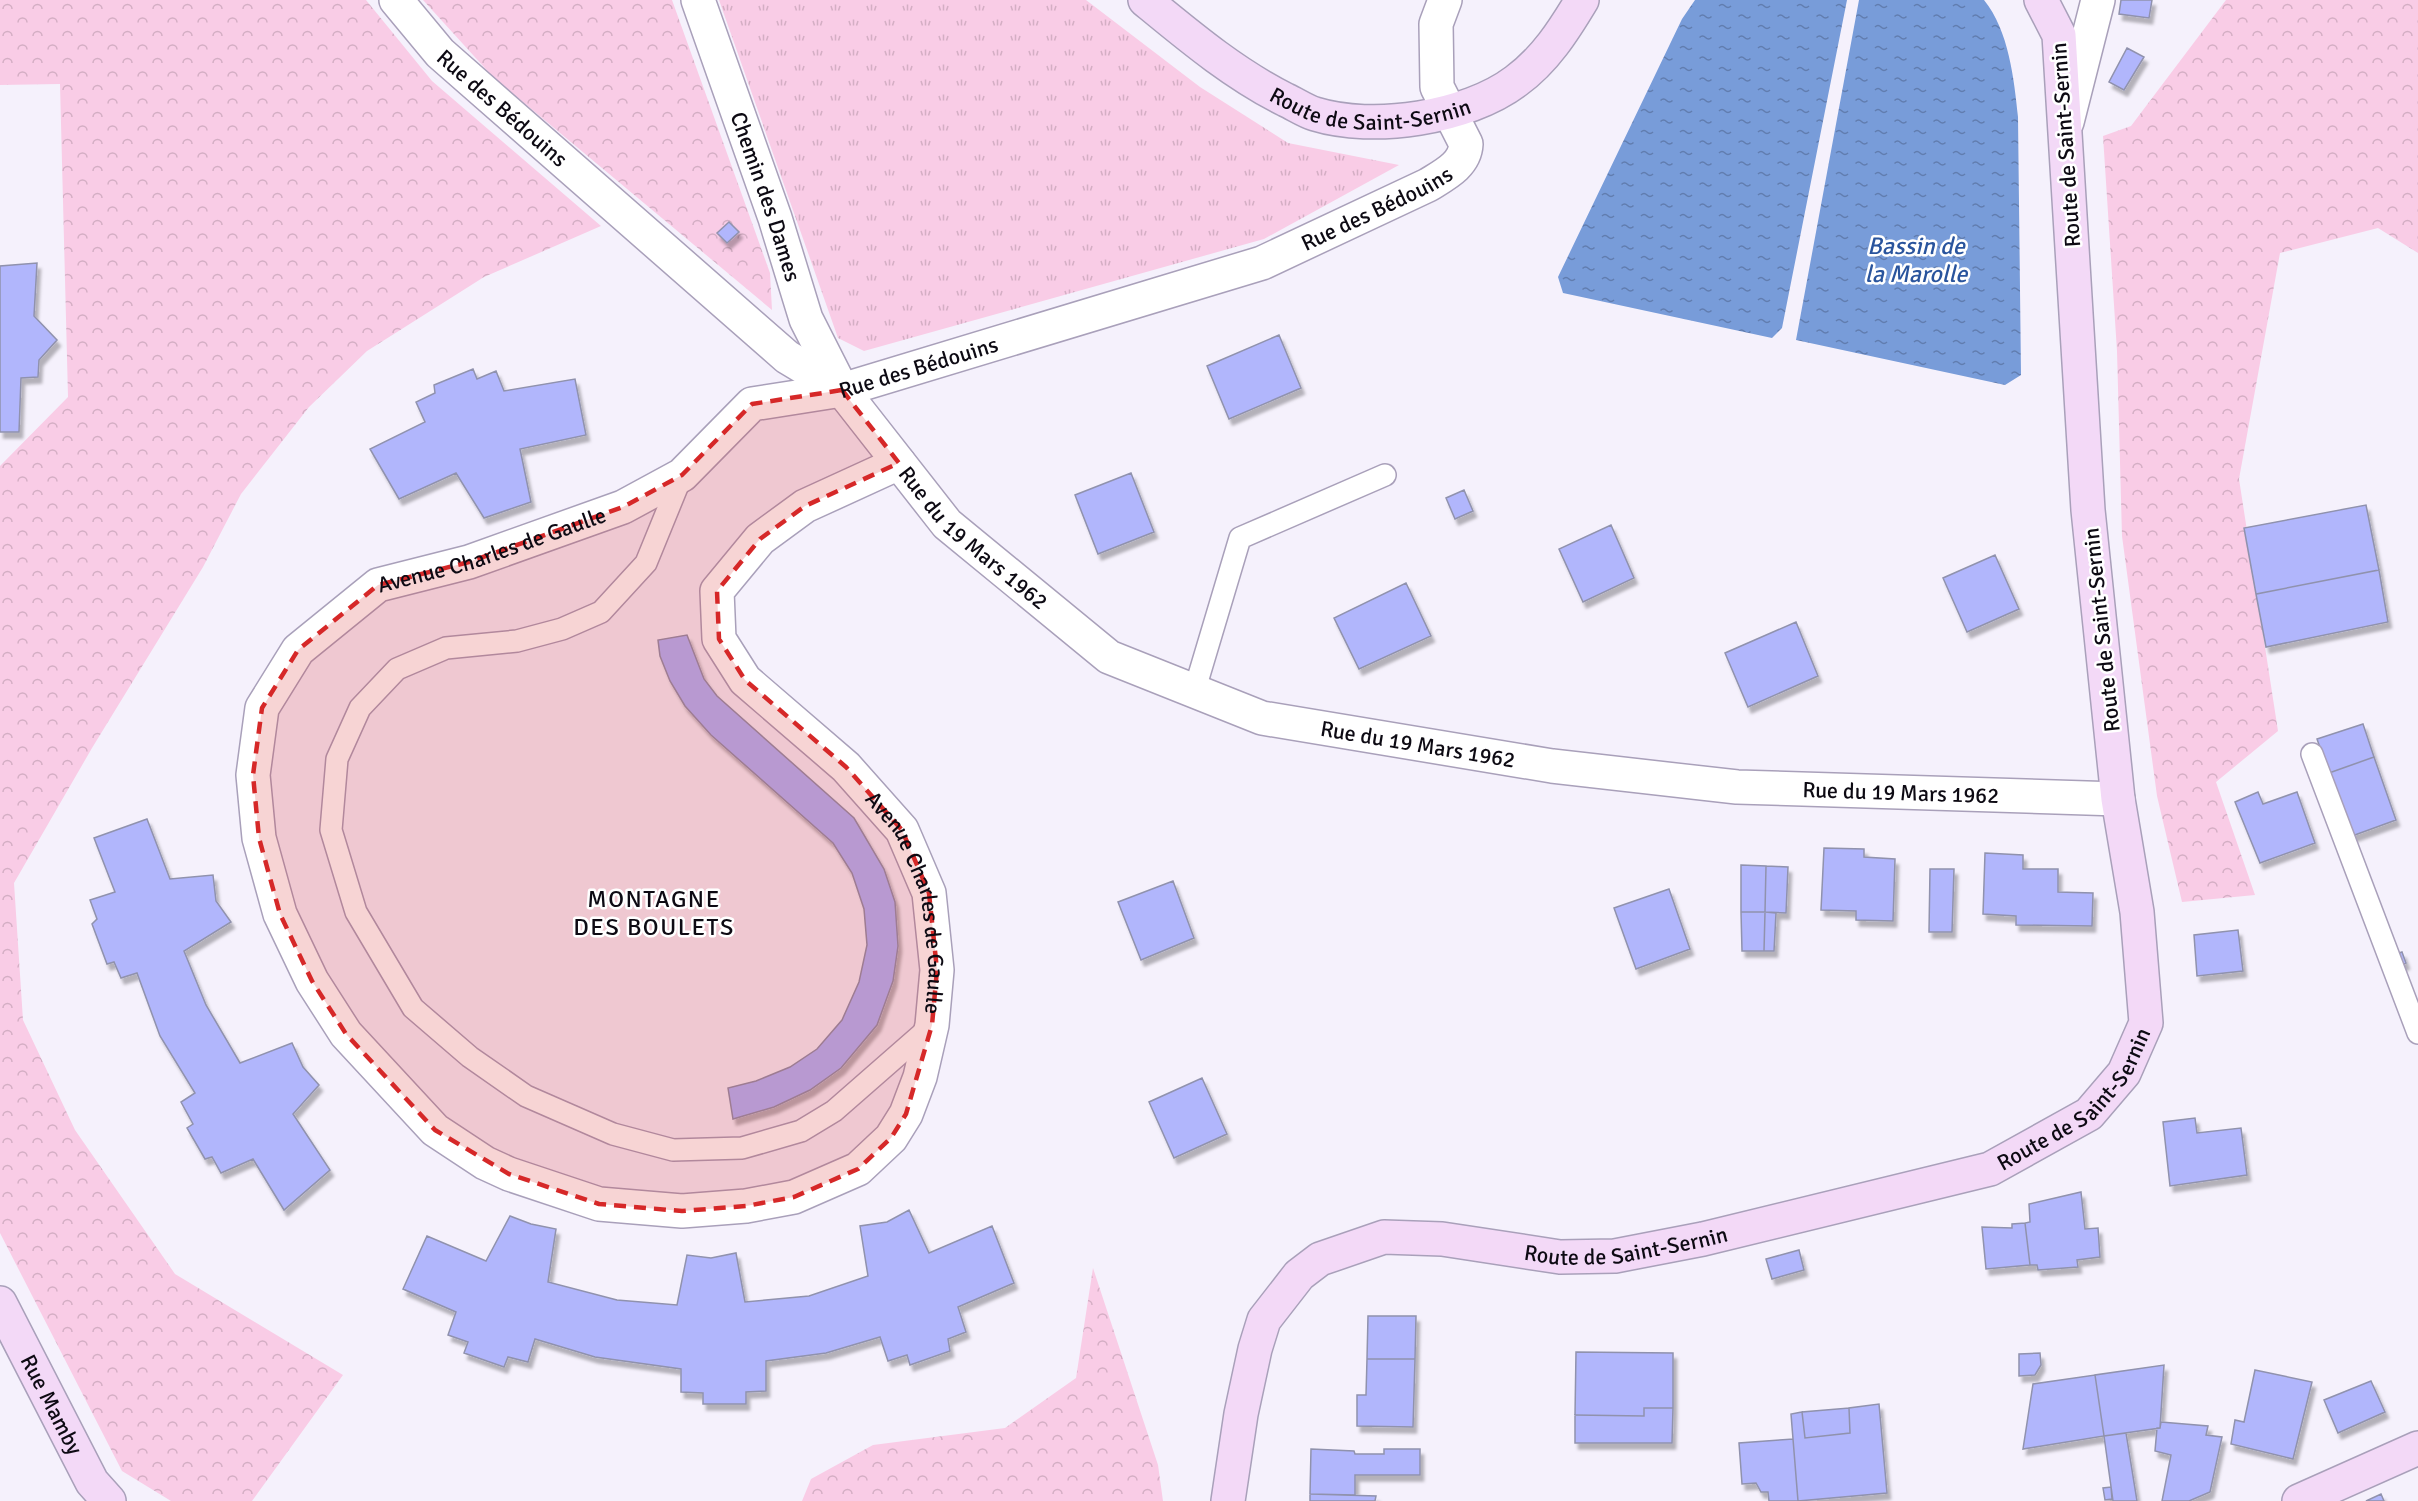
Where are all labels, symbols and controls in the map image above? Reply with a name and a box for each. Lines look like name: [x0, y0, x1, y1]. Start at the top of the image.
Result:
street label: Route de Saint-Sernin: [2045, 42, 2086, 248]
street label: Rue des Bédouins: [431, 44, 573, 173]
street label: Route de Saint-Sernin: [1265, 81, 1474, 136]
street label: Chemin des Dames: [725, 108, 807, 285]
street label: Rue des Bédouins: [1297, 160, 1458, 257]
water label: Bassin de la Marolle: [1865, 231, 1968, 289]
street label: Rue des Bédouins: [836, 331, 1001, 404]
street label: Rue du 19 Mars 1962: [893, 461, 1053, 615]
street label: Avenue Charles de Gaulle: [375, 501, 610, 599]
street label: Route de Saint-Sernin: [2077, 526, 2126, 733]
street label: Rue du 19 Mars 1962: [1318, 715, 1517, 774]
street label: Rue du 19 Mars 1962: [1802, 776, 2000, 809]
street label: Avenue Charles de Gaulle: [860, 785, 950, 1015]
district label: MONTAGNE DES BOULETS: [573, 884, 735, 942]
street label: Route de Saint-Sernin: [1992, 1024, 2156, 1176]
street label: Route de Saint-Sernin: [1522, 1220, 1730, 1271]
street label: Rue Mamby: [15, 1350, 89, 1460]

